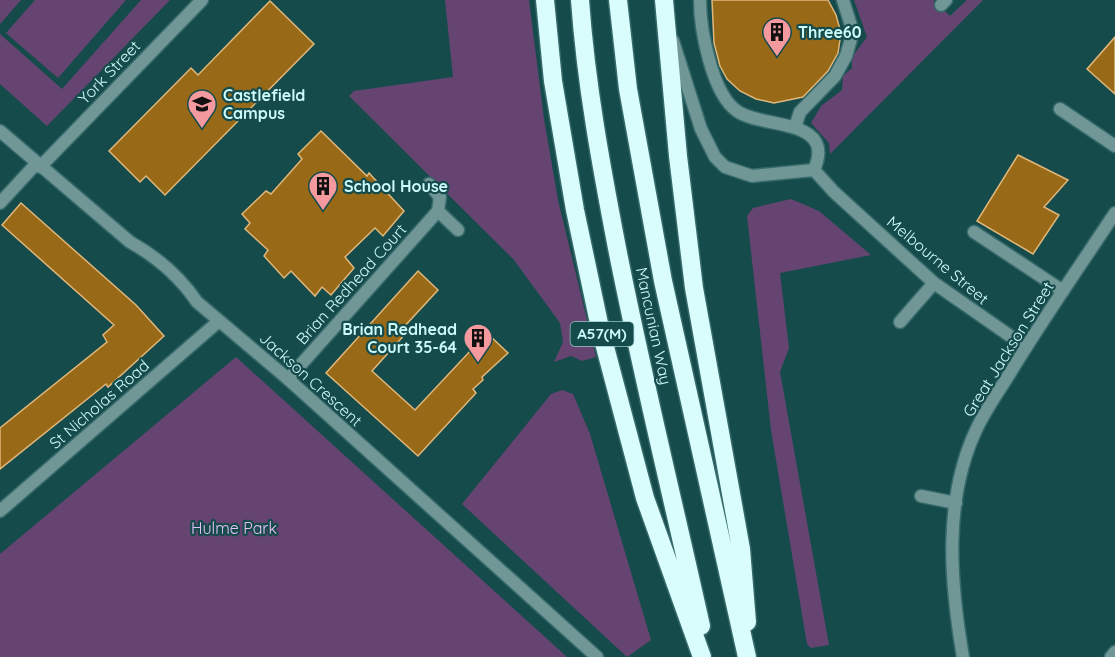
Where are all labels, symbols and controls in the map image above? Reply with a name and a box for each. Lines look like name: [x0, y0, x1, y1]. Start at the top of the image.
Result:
building icon: Three60: [761, 16, 793, 58]
place label: Three60: [798, 22, 862, 42]
street label: York Street: [74, 36, 144, 108]
place label: Castlefield Campus: [223, 85, 305, 123]
school or university icon: Castlefield Campus: [186, 88, 218, 130]
building icon: School House: [307, 170, 339, 212]
place label: School House: [344, 176, 448, 196]
street label: Melbourne Street: [883, 212, 993, 308]
street label: Brian Redhead Court: [292, 220, 410, 348]
street label: Mancunian Way: [632, 265, 676, 387]
street label: Great Jackson Street: [958, 278, 1058, 420]
place label: Brian Redhead Court 35-64: [342, 319, 458, 357]
building icon: Brian Redhead Court 35-64: [462, 322, 494, 364]
road number: A57(M): [570, 322, 634, 346]
street label: Jackson Crescent: [256, 328, 366, 430]
street label: St Nicholas Road: [45, 355, 153, 453]
park label: Hulme Park: [191, 518, 277, 538]

